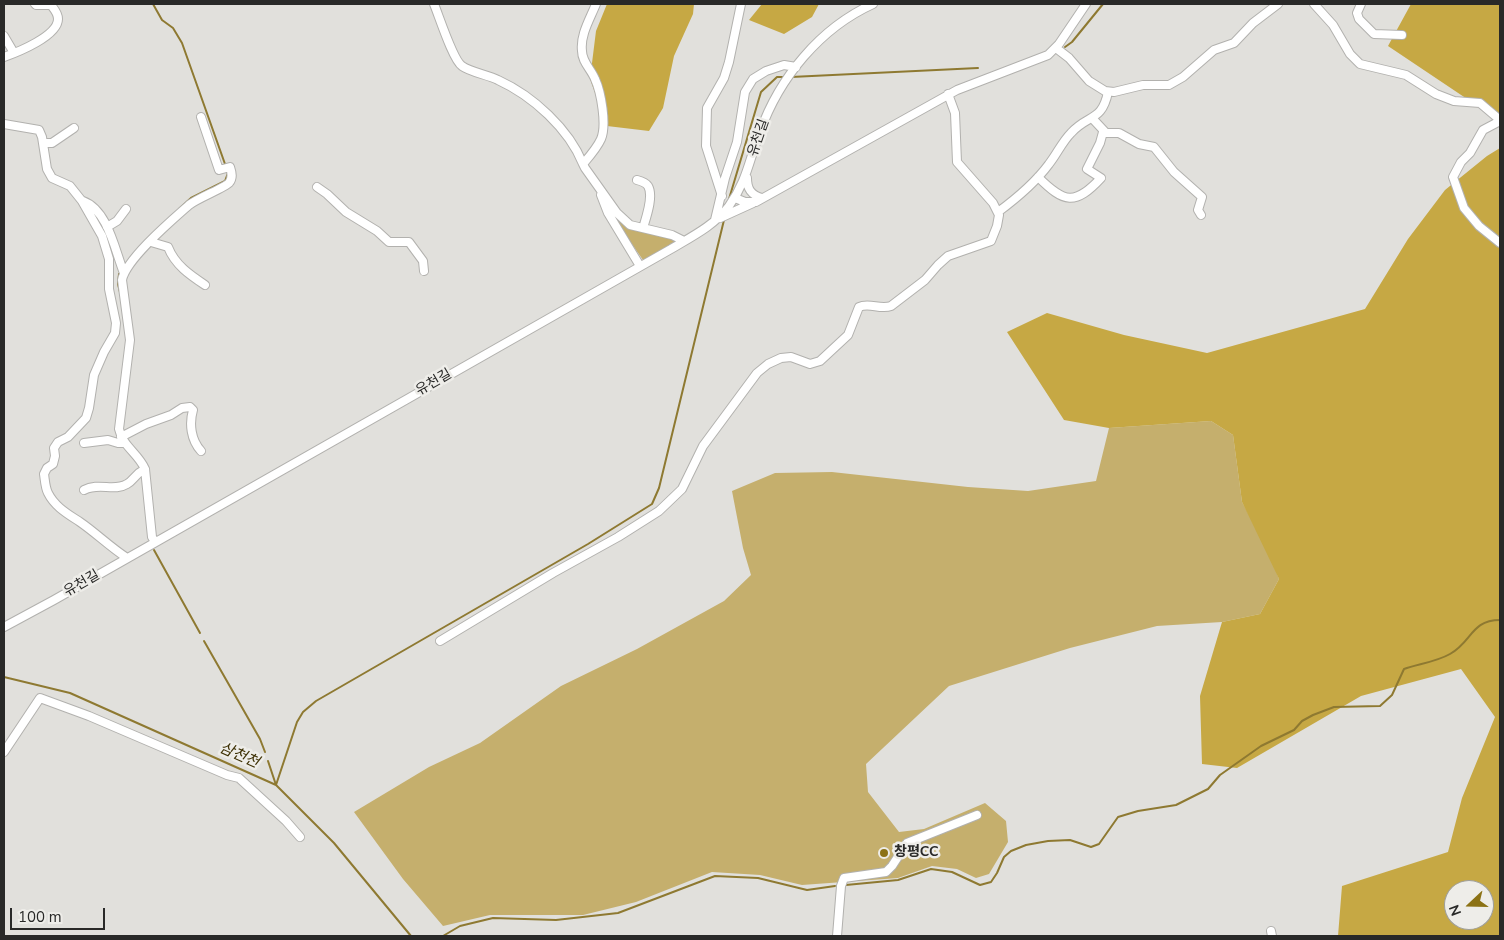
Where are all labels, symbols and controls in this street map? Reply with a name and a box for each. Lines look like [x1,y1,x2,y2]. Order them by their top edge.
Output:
street label: 유천길 [745,117,773,159]
street label: 유천길 [413,366,455,400]
street label: 유천길 [61,567,103,601]
water label: 삼천천 [216,739,262,773]
place label: 창평CC [894,845,938,861]
marker: 창평CC [878,847,890,859]
north arrow [1444,880,1494,930]
scale bar [12,898,108,930]
text: N [1445,902,1466,919]
text: 100 m [18,907,62,927]

